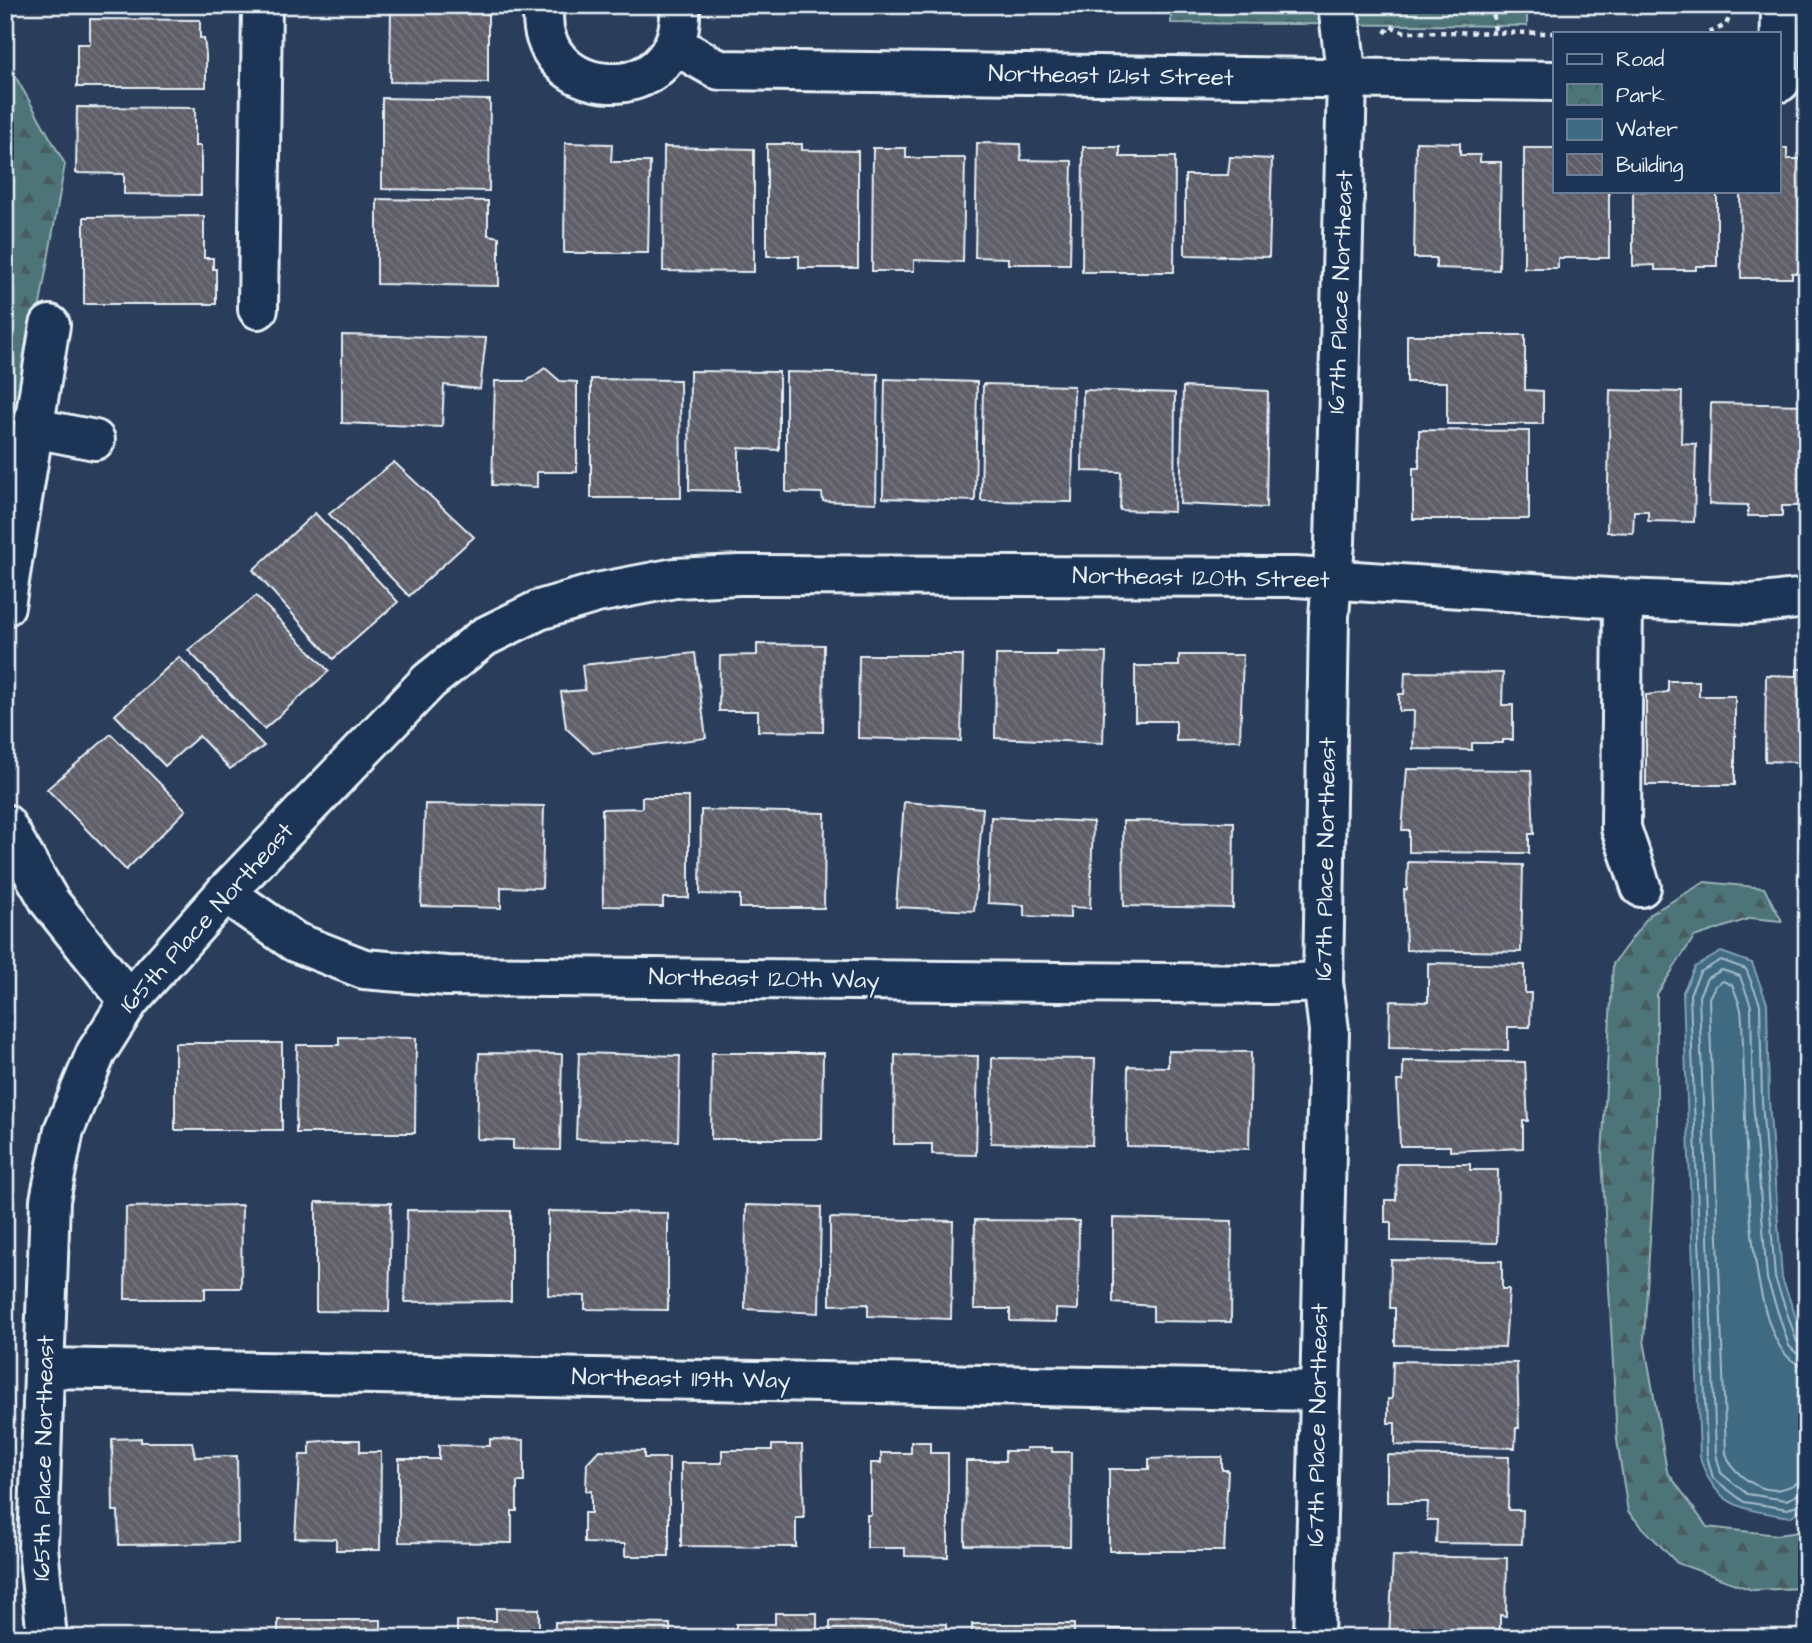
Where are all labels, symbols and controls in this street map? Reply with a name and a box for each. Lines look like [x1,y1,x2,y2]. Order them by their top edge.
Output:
legend [1553,32,1780,192]
text: Road [1616,45,1664,74]
street label: Northeast 121st Street [988,57,1234,95]
text: Park [1616,81,1665,110]
text: Water [1616,115,1678,144]
text: Building [1616,151,1684,182]
street label: 167th Place Northeast [1320,169,1362,414]
street label: Northeast 120th Street [1072,559,1330,597]
street label: 167th Place Northeast [1307,737,1345,981]
street label: 165th Place Northeast [112,815,302,1021]
street label: Northeast 120th Way [648,960,880,999]
street label: 167th Place Northeast [1299,1303,1337,1547]
street label: 165th Place Northeast [25,1335,63,1581]
street label: Northeast 119th Way [571,1360,791,1399]

